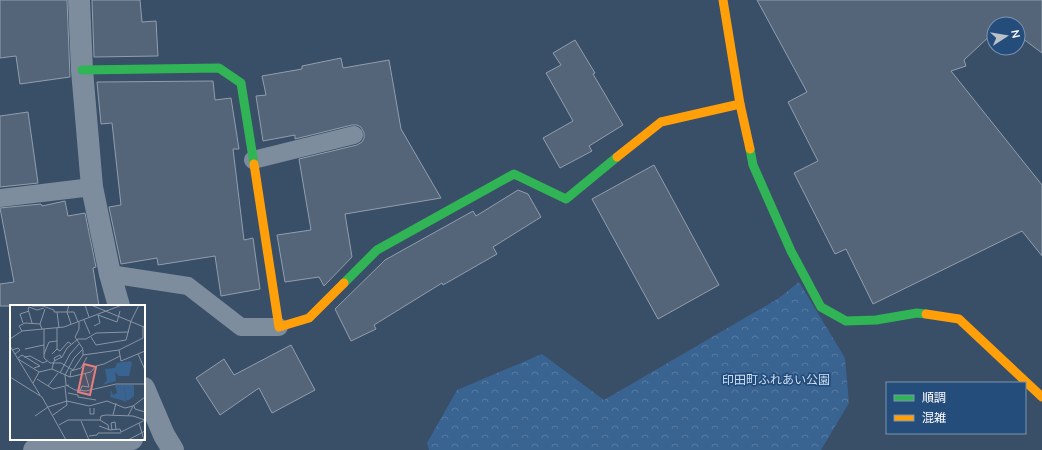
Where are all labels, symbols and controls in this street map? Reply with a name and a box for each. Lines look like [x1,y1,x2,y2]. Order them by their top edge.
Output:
north arrow [986,16,1026,56]
text: N [1007,28,1023,40]
inset map [10,305,145,440]
park label: 印田町ふれあい公園 [722,372,830,388]
legend [886,382,1026,434]
text: 順調 [922,390,946,406]
text: 混雑 [922,410,946,426]

